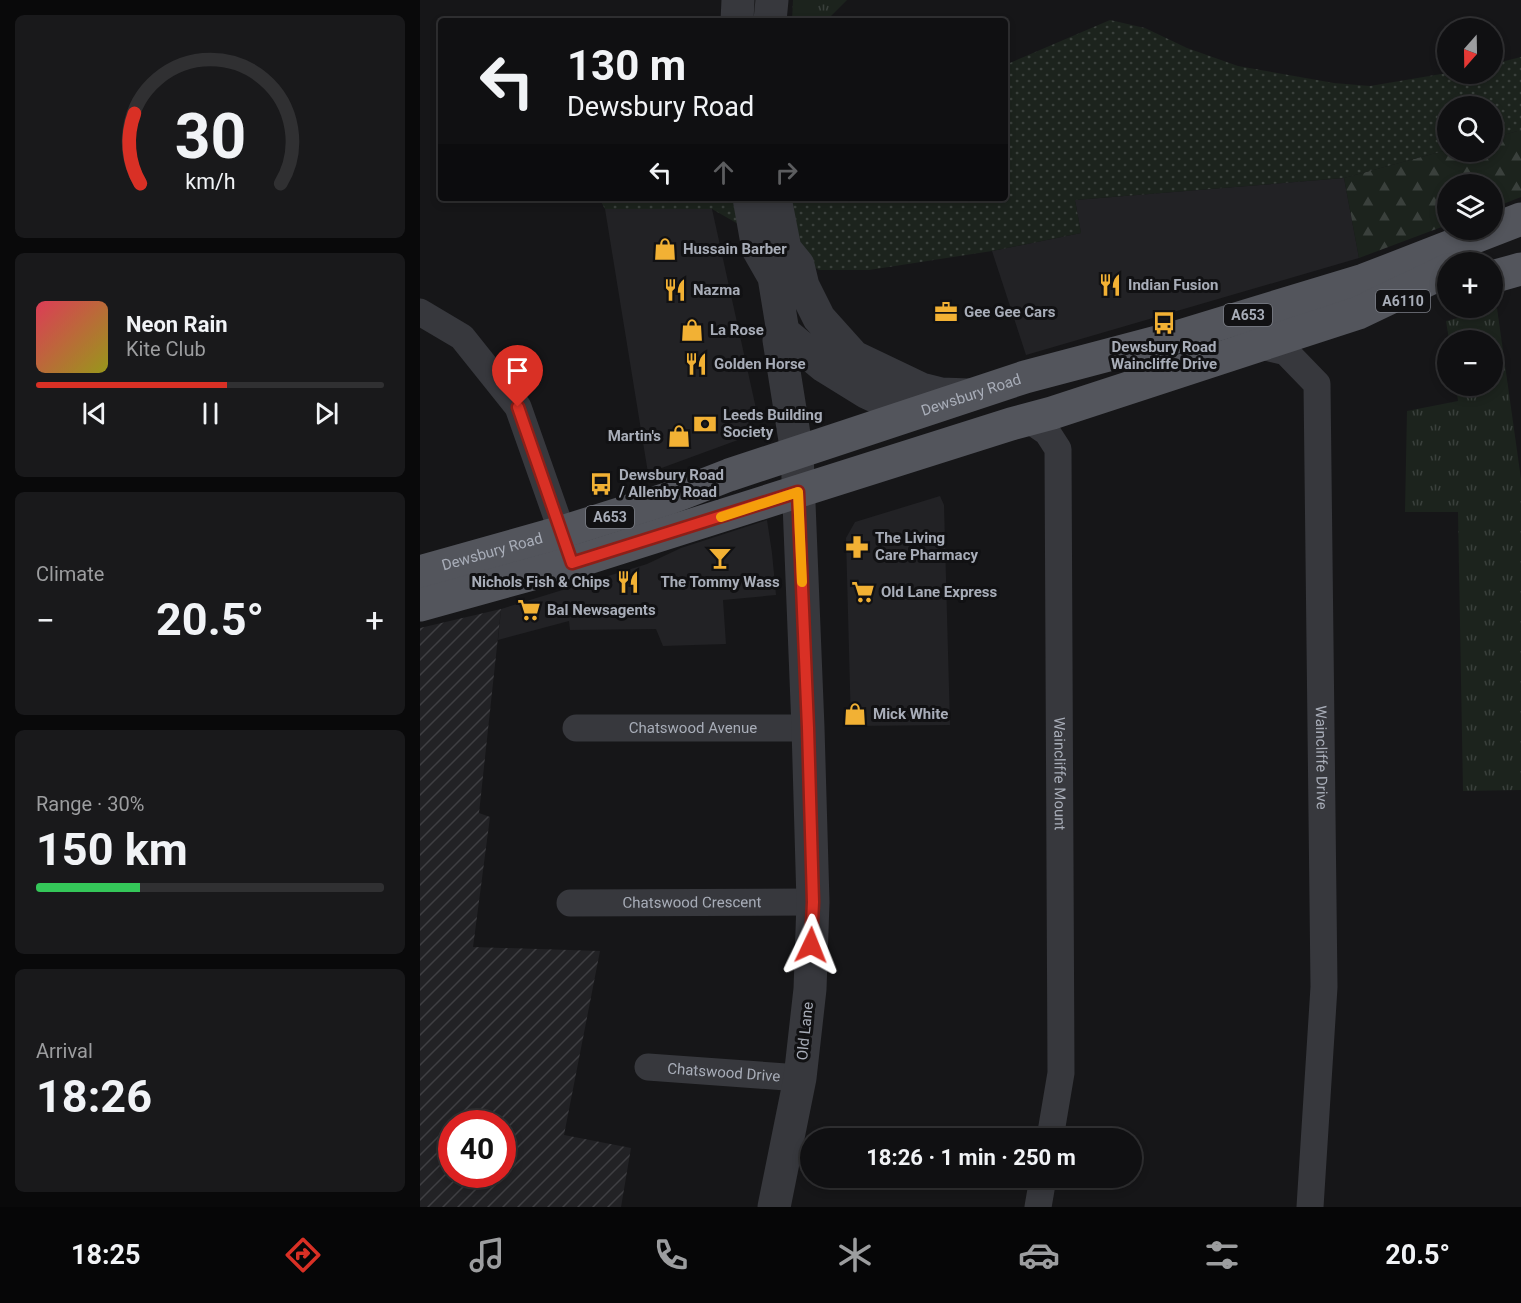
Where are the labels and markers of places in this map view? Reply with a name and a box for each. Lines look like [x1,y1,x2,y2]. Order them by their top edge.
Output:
shop icon: Hussain Barber [652,236,678,262]
place label: Hussain Barber [683,240,787,258]
restaurant icon: Indian Fusion [1097,272,1123,298]
place label: Indian Fusion [1128,276,1218,294]
restaurant icon: Nazma [662,277,688,303]
place label: Nazma [693,281,740,299]
office icon: Gee Gee Cars [933,299,959,325]
place label: Gee Gee Cars [964,303,1056,321]
bus stop icon: Dewsbury Road Waincliffe Drive [1151,310,1177,336]
shop icon: La Rose [679,317,705,343]
place label: La Rose [710,321,764,339]
place label: Dewsbury Road Waincliffe Drive [1111,338,1217,373]
pin [492,345,543,407]
restaurant icon: Golden Horse [683,351,709,377]
place label: Golden Horse [714,355,806,373]
place label: Leeds Building Society [723,406,823,441]
bank icon: Leeds Building Society [692,411,718,437]
shop icon: Martin's [666,423,692,449]
place label: Martin's [608,427,661,445]
place label: Dewsbury Road / Allenby Road [618,466,724,501]
bus stop icon: Dewsbury Road / Allenby Road [588,471,614,497]
place label: The Living Care Pharmacy [875,529,978,564]
pharmacy icon: The Living Care Pharmacy [844,534,870,560]
bar icon: The Tommy Wass [707,545,733,571]
restaurant icon: Nichols Fish & Chips [615,569,641,595]
place label: Nichols Fish & Chips [471,573,610,591]
place label: The Tommy Wass [660,573,780,591]
supermarket icon: Old Lane Express [850,579,876,605]
place label: Old Lane Express [881,583,998,601]
supermarket icon: Bal Newsagents [516,597,542,623]
place label: Bal Newsagents [547,601,656,619]
shop icon: Mick White [842,701,868,727]
place label: Mick White [873,705,948,723]

